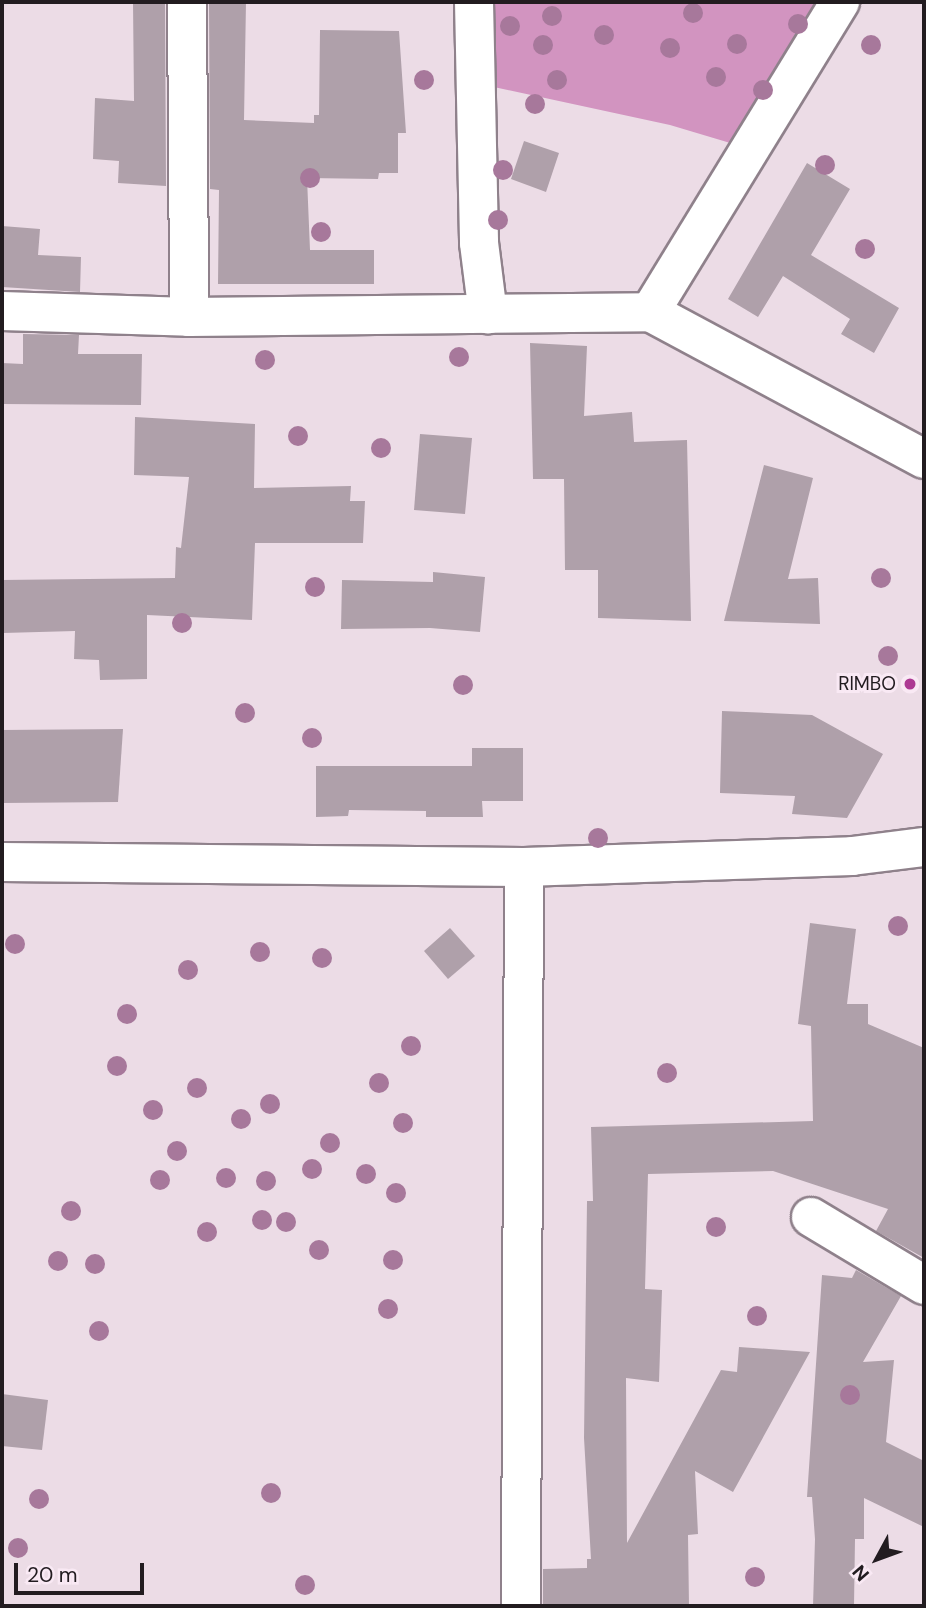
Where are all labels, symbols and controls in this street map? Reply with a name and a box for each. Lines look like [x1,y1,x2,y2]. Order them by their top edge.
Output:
place label: RIMBO [838,673,896,695]
marker: RIMBO [902,676,918,692]
north arrow [842,1524,912,1594]
scale bar [18,1548,147,1592]
text: N [847,1560,875,1587]
text: 20 m [27,1561,78,1589]

